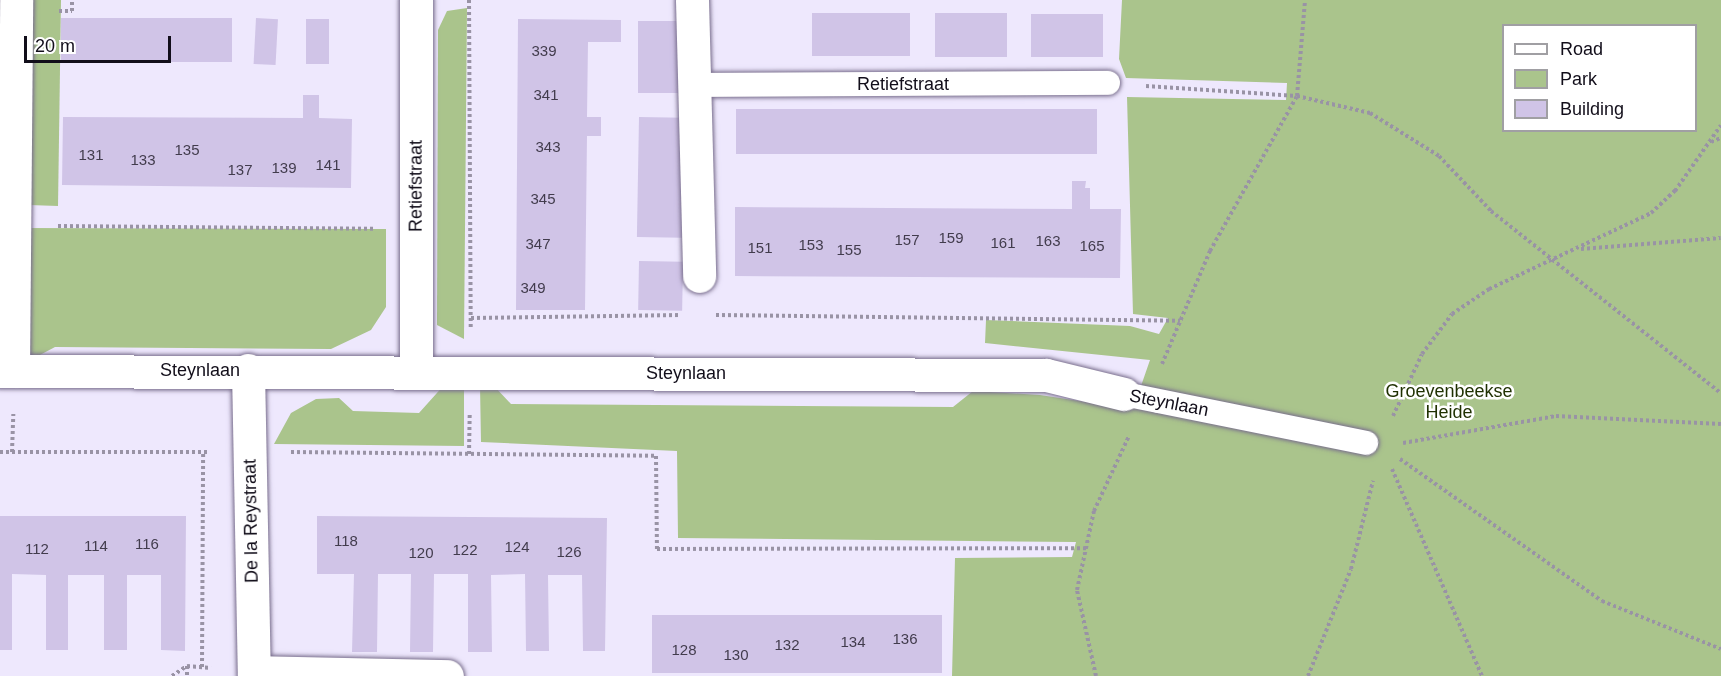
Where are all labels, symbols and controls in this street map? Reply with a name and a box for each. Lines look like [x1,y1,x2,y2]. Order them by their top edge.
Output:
scale bar [27,24,174,62]
legend [1502,24,1697,132]
text: 20 m [35,36,75,56]
text: Road [1560,39,1603,59]
house number: 339 [531,42,557,60]
text: Park [1560,69,1597,89]
street label: Retiefstraat [857,73,949,95]
house number: 341 [533,86,559,104]
text: Building [1560,99,1624,119]
house number: 343 [535,138,561,156]
street label: Retiefstraat [405,140,427,232]
house number: 135 [174,141,200,159]
house number: 131 [78,146,104,164]
house number: 133 [130,151,156,169]
house number: 141 [315,156,341,174]
house number: 139 [271,159,297,177]
house number: 137 [227,161,253,179]
house number: 345 [530,190,556,208]
house number: 159 [938,229,964,247]
house number: 157 [894,231,920,249]
house number: 163 [1035,232,1061,250]
house number: 161 [990,234,1016,252]
house number: 347 [525,235,551,253]
house number: 153 [798,236,824,254]
house number: 165 [1079,237,1105,255]
house number: 151 [747,239,773,257]
house number: 155 [836,241,862,259]
house number: 349 [520,279,546,297]
street label: Steynlaan [160,359,240,381]
street label: Steynlaan [646,362,726,384]
park label: Groevenbeekse Heide [1385,381,1513,424]
street label: Steynlaan [1128,385,1210,421]
street label: De la Reystraat [239,459,263,583]
house number: 118 [334,532,358,550]
house number: 116 [135,535,159,553]
house number: 114 [84,537,108,555]
house number: 124 [504,538,530,556]
house number: 112 [25,540,49,558]
house number: 122 [452,541,478,559]
house number: 126 [556,543,582,561]
house number: 120 [408,544,434,562]
house number: 136 [892,630,918,648]
house number: 134 [840,633,866,651]
house number: 132 [774,636,800,654]
house number: 128 [671,641,697,659]
house number: 130 [723,646,749,664]

